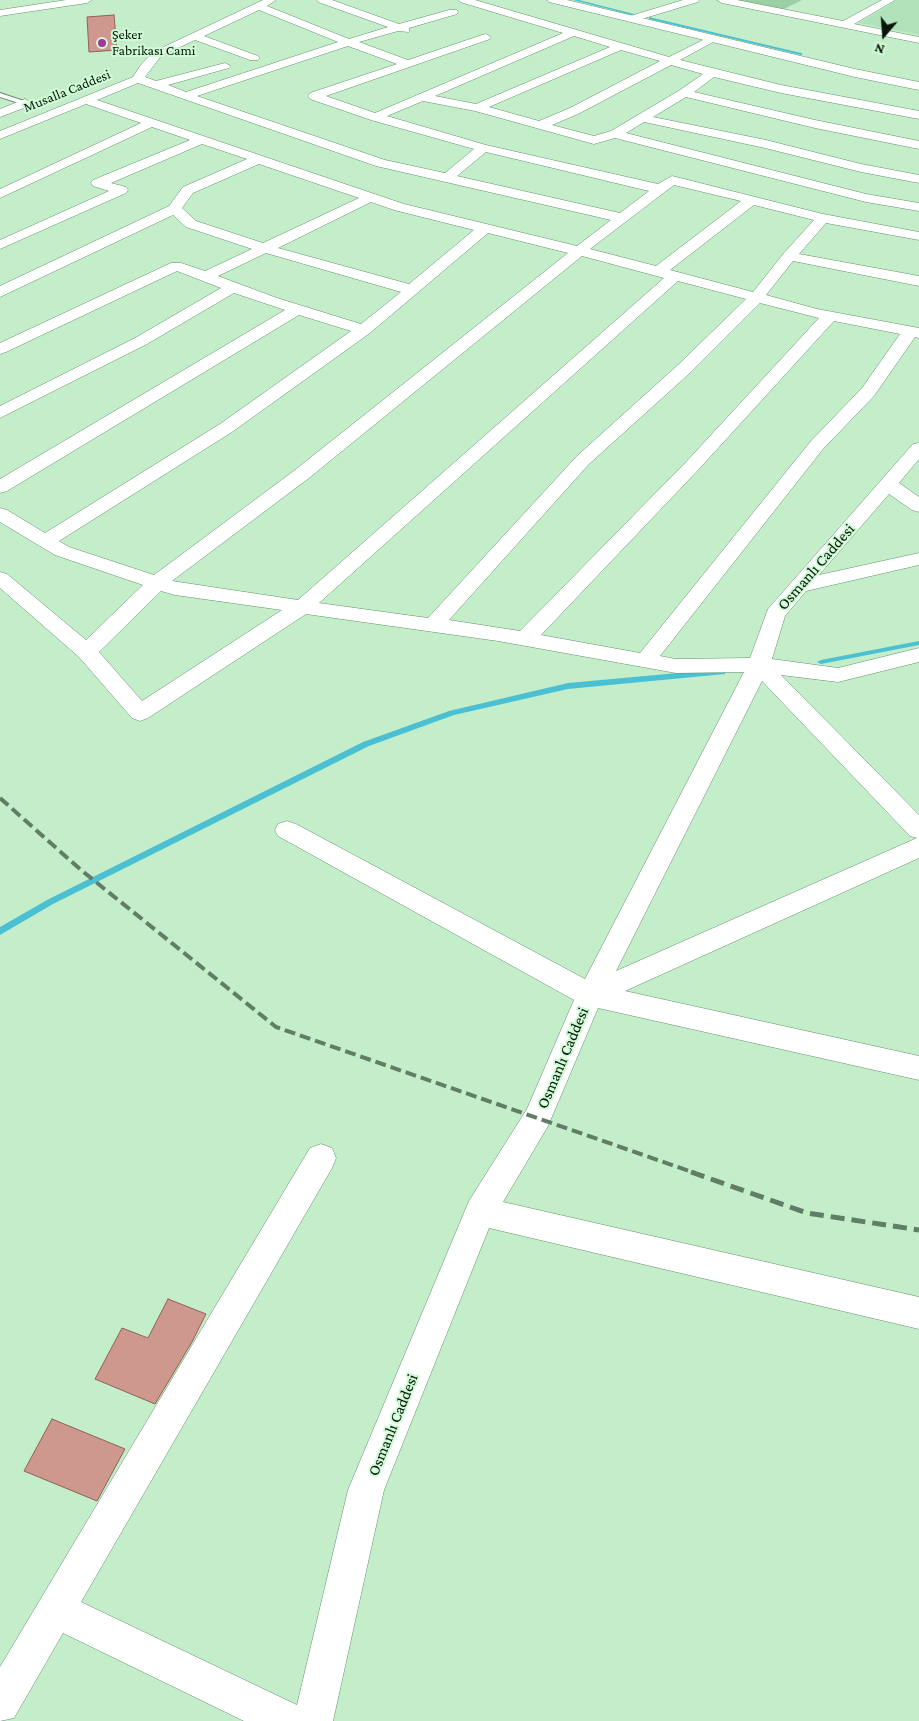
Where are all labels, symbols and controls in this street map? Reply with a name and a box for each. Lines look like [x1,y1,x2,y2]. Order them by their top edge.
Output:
north arrow [859,10,909,60]
place label: Şeker Fabrikası Cami [112,27,195,59]
marker: Şeker Fabrikası Cami [96,37,108,49]
text: N [872,40,886,58]
street label: Musalla Caddesi [21,66,113,116]
street label: Osmanlı Caddesi [773,520,859,614]
street label: Osmanlı Caddesi [533,1004,593,1112]
street label: Osmanlı Caddesi [364,1371,422,1479]

